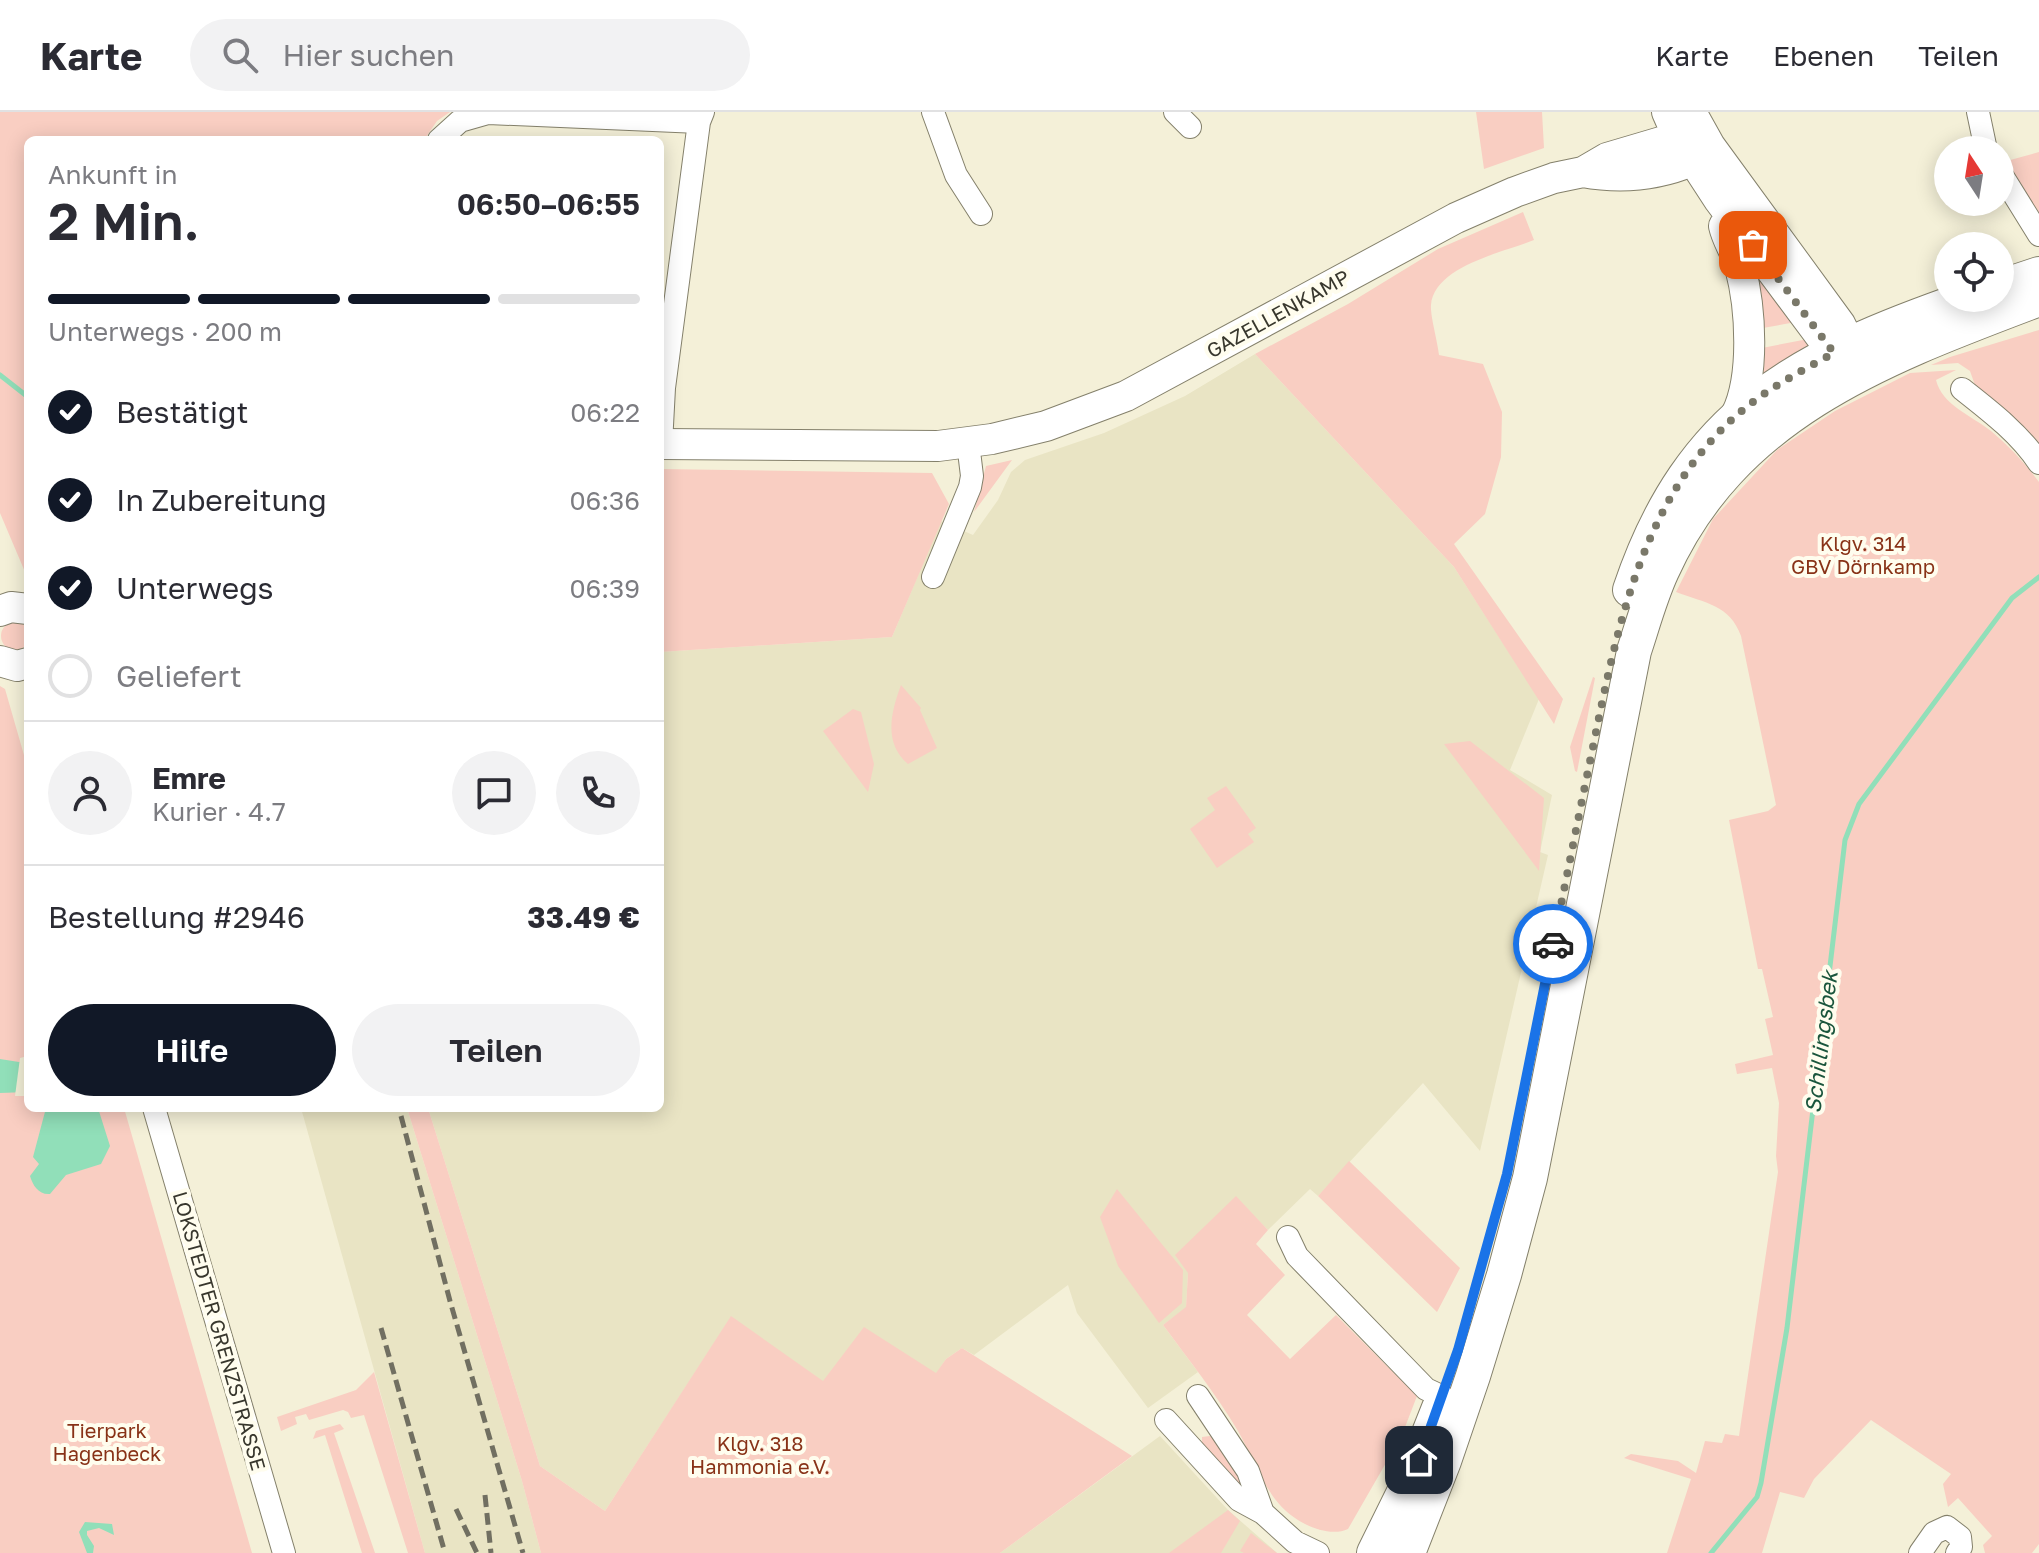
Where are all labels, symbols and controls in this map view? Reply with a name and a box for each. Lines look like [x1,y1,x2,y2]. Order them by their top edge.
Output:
search box [190,19,750,91]
text: Karte [40,33,142,78]
icon: search [218,33,262,77]
text: Hier suchen [282,37,455,73]
text: Karte [1655,39,1729,72]
text: Ebenen [1773,39,1874,72]
text: Teilen [1918,39,1999,72]
north arrow [1934,136,2014,216]
map controls [1934,136,2014,312]
text: Ankunft in [48,159,177,190]
text: 06:50–06:55 [457,186,640,222]
text: 2 Min. [48,189,200,251]
pin [1719,211,1787,279]
icon: bag [1731,223,1775,267]
button: locate [1934,232,2014,312]
street label: GAZELLENKAMP [1202,264,1353,362]
text: Unterwegs · 200 m [48,316,282,347]
icon: check [48,390,92,434]
text: Bestätigt [116,394,249,430]
text: 06:22 [570,397,640,428]
icon: check [48,478,92,522]
text: In Zubereitung [116,482,327,518]
text: 06:36 [569,485,640,516]
park label: Klgv. 314 GBV Dörnkamp [1791,531,1935,578]
icon: check [48,566,92,610]
text: Unterwegs [116,570,274,606]
text: 06:39 [569,573,640,604]
text: Geliefert [116,658,242,694]
button: person [48,751,132,835]
button: chat [452,751,536,835]
button: phone [556,751,640,835]
text: Emre [152,760,226,796]
text: Kurier · 4.7 [152,796,286,827]
text: Bestellung #2946 [48,899,305,935]
text: 33.49 € [527,899,640,935]
courier [1513,904,1593,984]
icon: car [1531,922,1575,966]
water label: Schillingsbek [1798,967,1843,1115]
button: Hilfe [48,1004,336,1096]
button: Teilen [352,1004,640,1096]
street label: LOKSTEDTER GRENZSTRASSE [169,1188,271,1473]
park label: Tierpark Hagenbeck [53,1418,161,1465]
pin [1385,1426,1453,1494]
park label: Klgv. 318 Hammonia e.V. [690,1431,830,1478]
icon: home [1397,1438,1441,1482]

